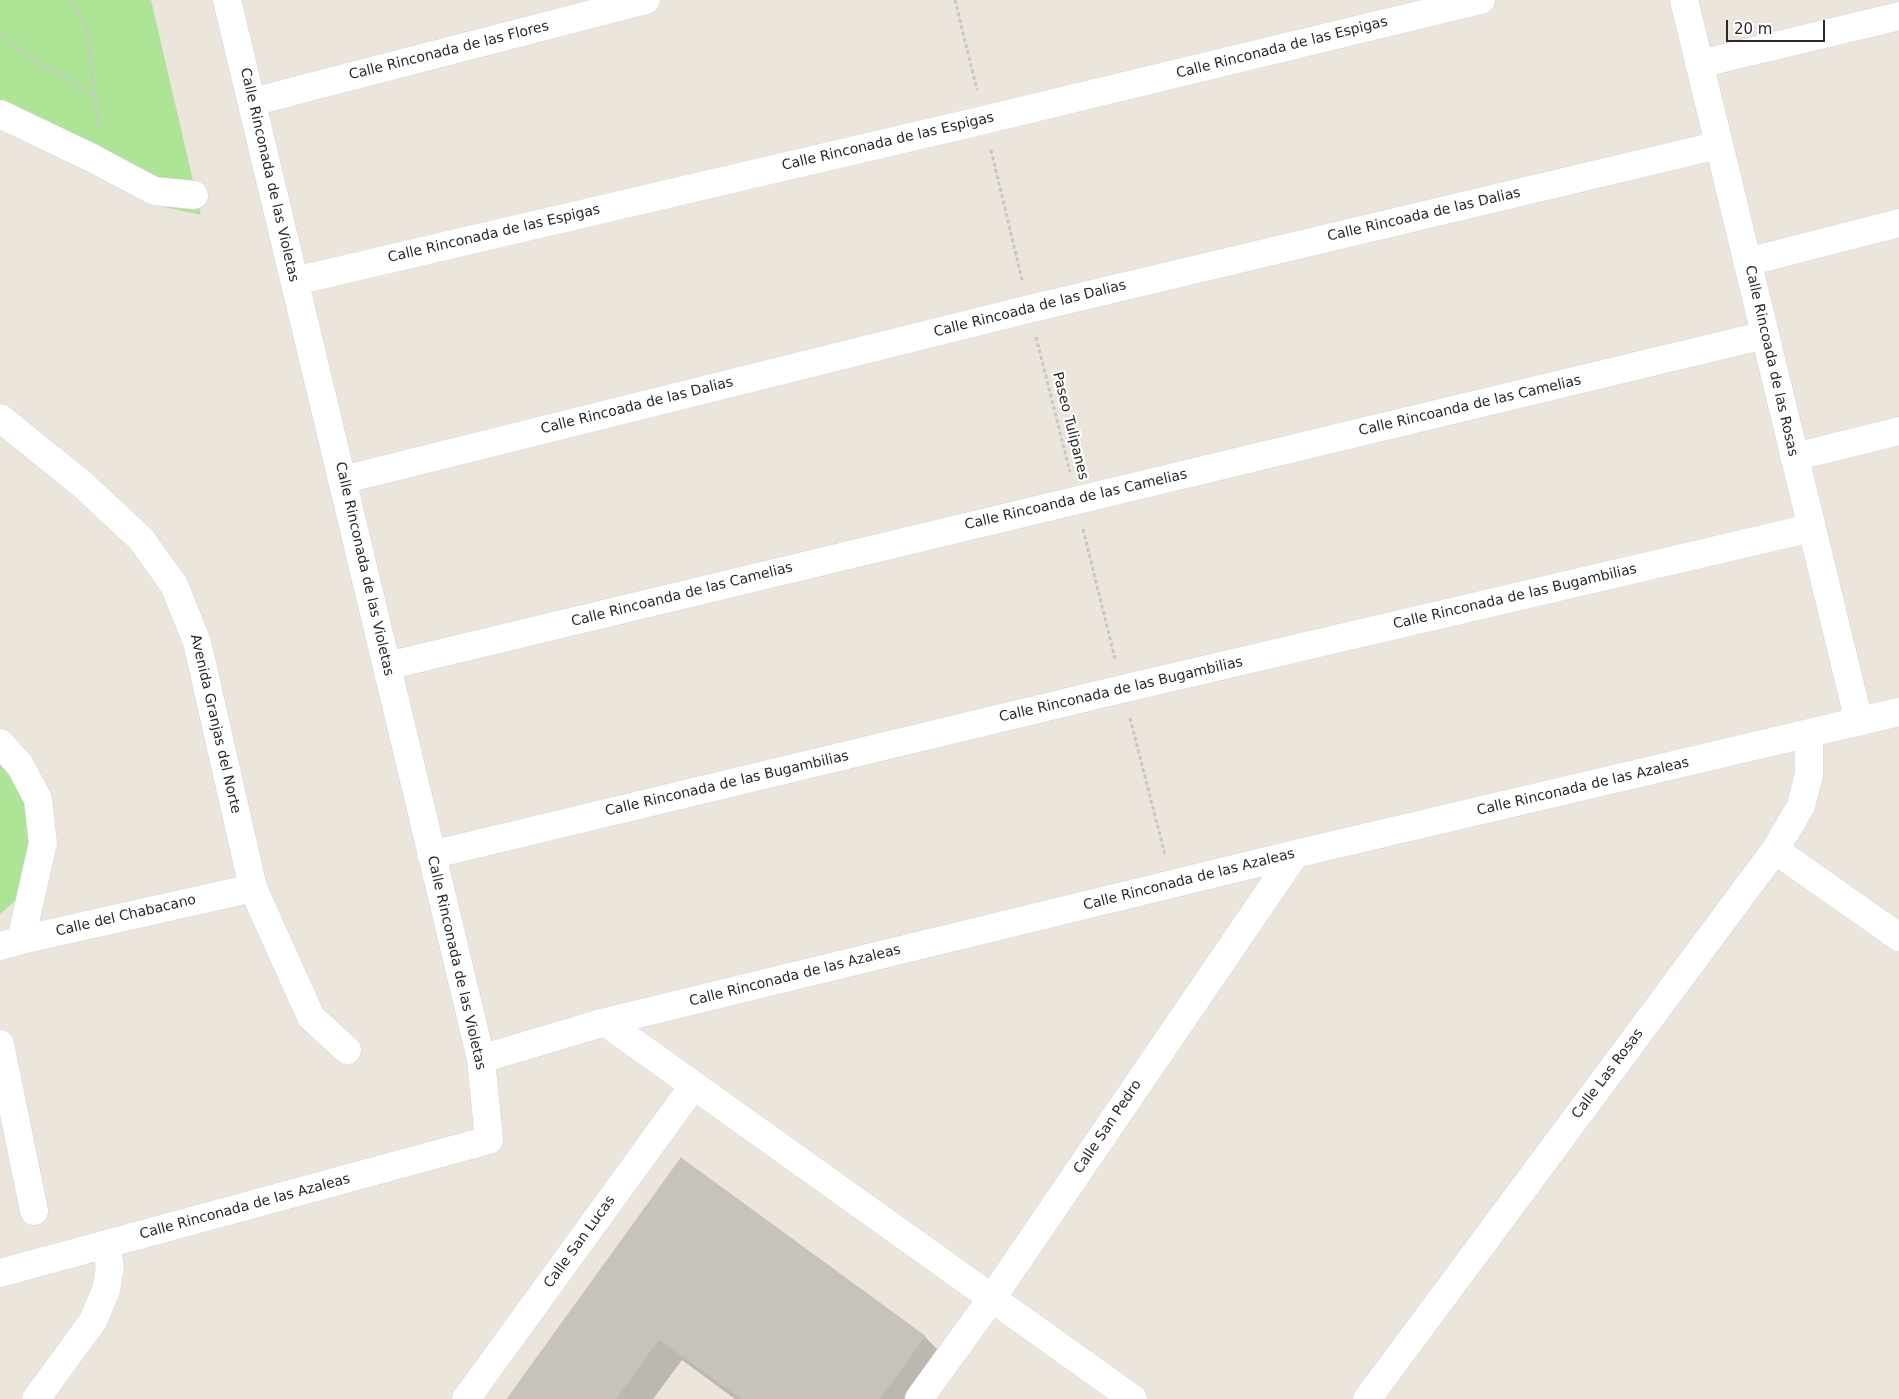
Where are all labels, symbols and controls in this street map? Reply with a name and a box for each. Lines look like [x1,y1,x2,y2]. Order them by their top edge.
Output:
scale bar [1729,10,1828,42]
street label: Calle Rinconada de las Espigas [1175,14,1389,82]
street label: Calle Rinconada de las Flores [347,18,551,84]
text: 20 m [1734,20,1772,38]
street label: Calle Rinconada de las Violetas [236,66,302,284]
street label: Calle Rinconada de las Espigas [780,109,996,175]
street label: Calle Rincoada de las Dalias [1326,185,1522,245]
street label: Calle Rinconada de las Espigas [386,201,602,267]
street label: Calle Rincoada de las Rosas [1741,264,1801,458]
street label: Calle Rincoada de las Dalias [932,277,1128,341]
street label: Paseo Tulipanes [1048,370,1092,482]
street label: Calle Rincoanda de las Camelias [1357,372,1583,440]
street label: Calle Rincoada de las Dalias [539,374,735,438]
street label: Calle Rinconada de las Violetas [331,460,397,678]
street label: Calle Rincoanda de las Camelias [963,466,1189,534]
street label: Calle Rincoanda de las Camelias [569,559,795,631]
street label: Calle Rinconada de las Bugambilias [1392,561,1638,633]
street label: Avenida Granjas del Norte [186,633,244,815]
street label: Calle Rinconada de las Bugambilias [998,654,1244,726]
street label: Calle Rinconada de las Bugambilias [604,748,850,820]
street label: Calle Rinconada de las Azaleas [1475,754,1691,820]
street label: Calle Rinconada de las Azaleas [1082,846,1296,914]
street label: Calle Rinconada de las Violetas [423,854,489,1072]
street label: Calle del Chabacano [54,892,198,940]
street label: Calle Rinconada de las Azaleas [688,942,902,1010]
street label: Calle Las Rosas [1569,1026,1647,1122]
street label: Calle San Pedro [1070,1077,1146,1177]
street label: Calle Rinconada de las Azaleas [138,1171,352,1243]
street label: Calle San Lucas [541,1193,619,1291]

